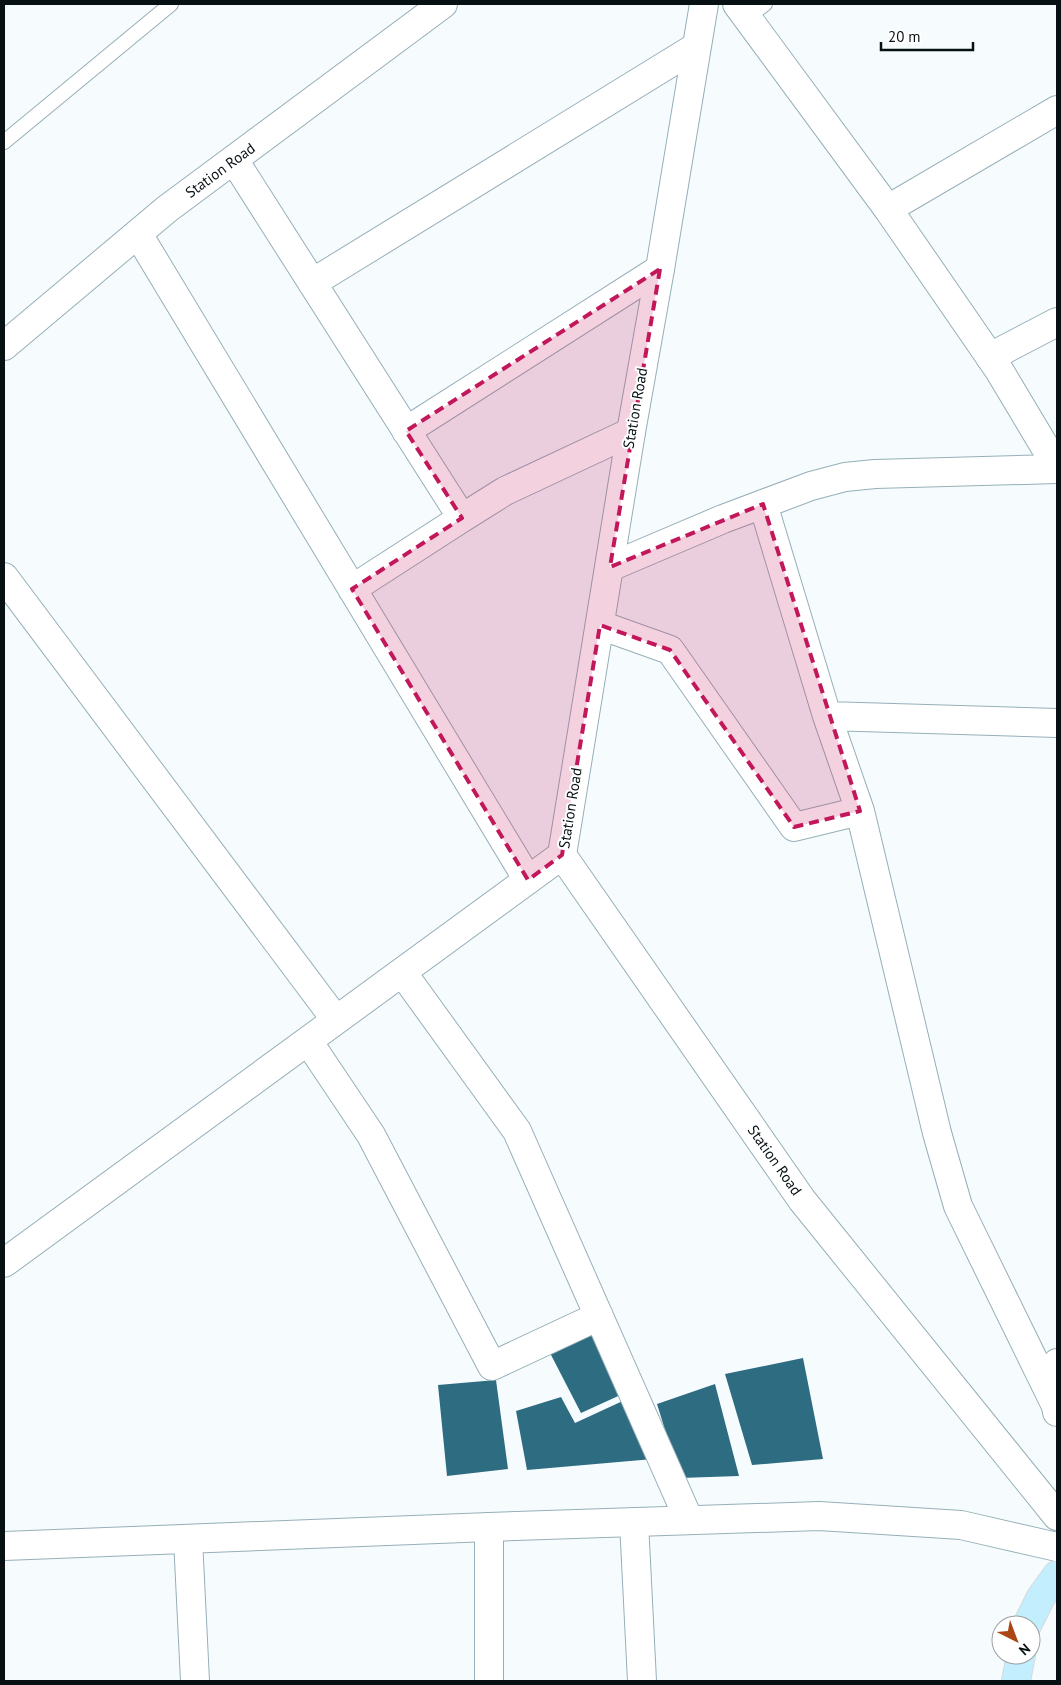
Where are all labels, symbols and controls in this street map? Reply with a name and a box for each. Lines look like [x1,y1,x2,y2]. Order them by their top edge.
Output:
scale bar [881,20,974,52]
text: 20 m [888,27,921,46]
street label: Station Road [181,138,259,202]
street label: Station Road [619,366,651,450]
street label: Station Road [554,766,586,850]
street label: Station Road [744,1121,806,1199]
north arrow [991,1615,1041,1665]
text: N [1015,1640,1034,1659]

